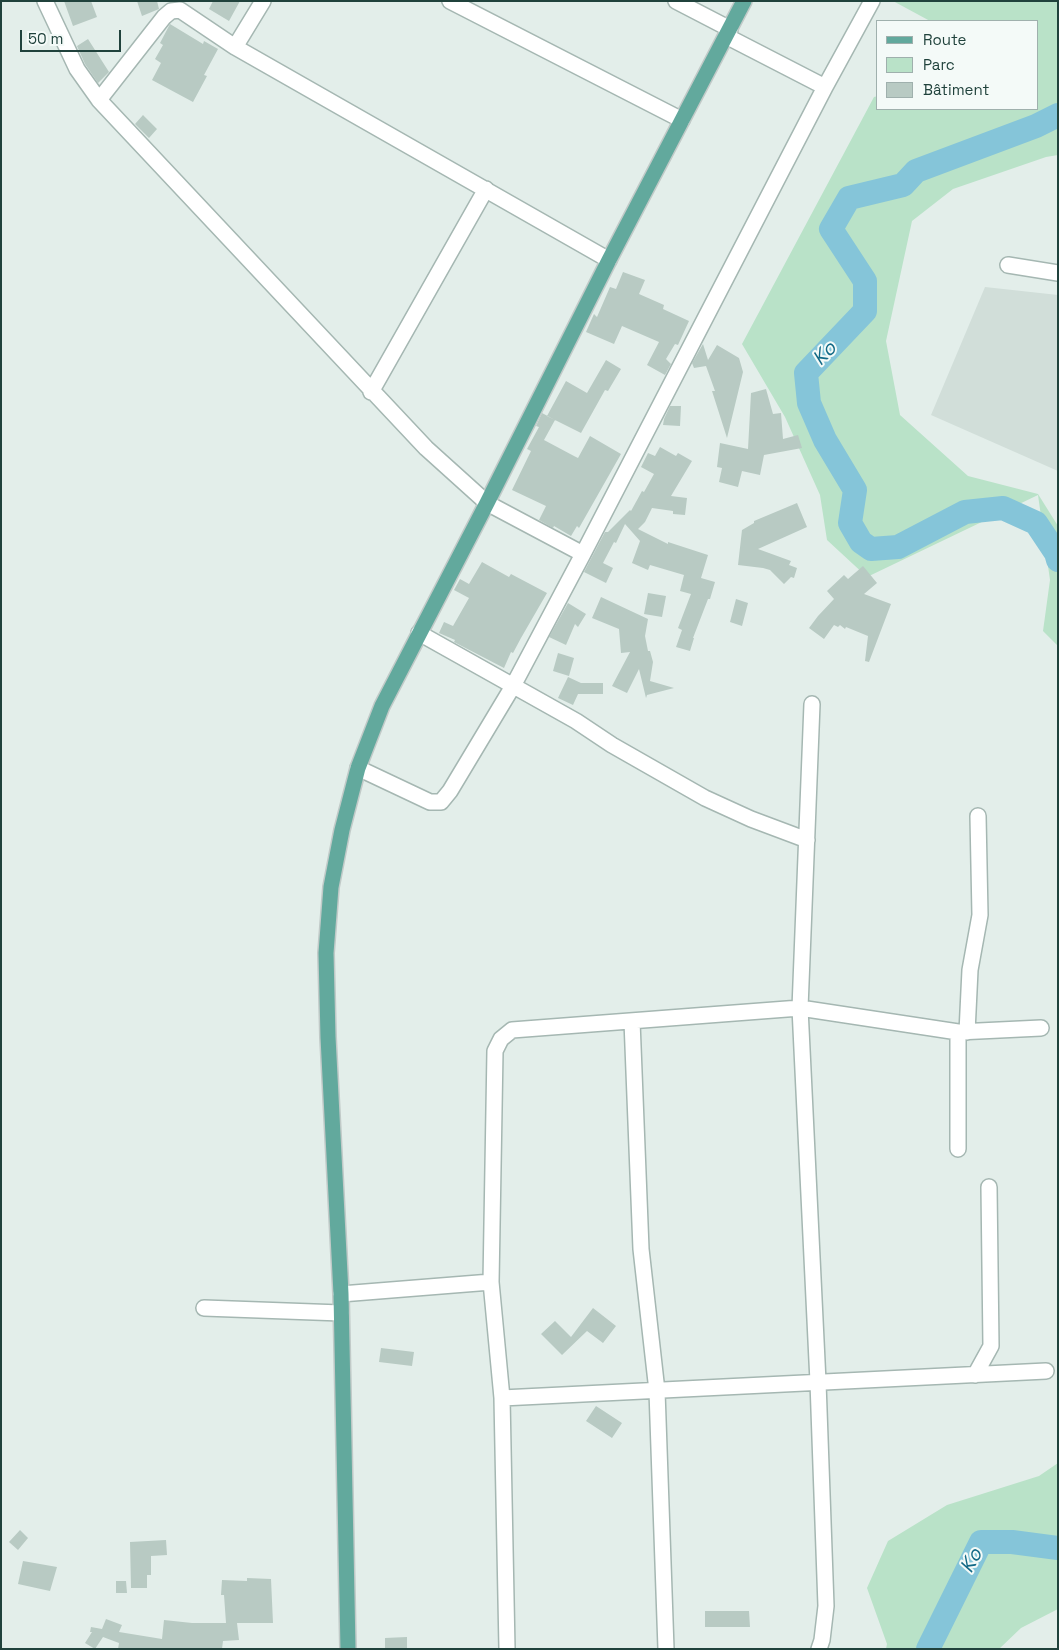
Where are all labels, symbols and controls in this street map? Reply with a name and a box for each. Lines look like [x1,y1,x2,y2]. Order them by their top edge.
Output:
scale bar [22,20,124,52]
legend [876,20,1039,110]
text: 50 m [28,29,63,48]
text: Route [923,30,966,49]
text: Parc [923,55,955,74]
text: Bâtiment [923,80,989,99]
water label: Ko [808,337,842,371]
water label: Ko [956,1545,988,1577]

